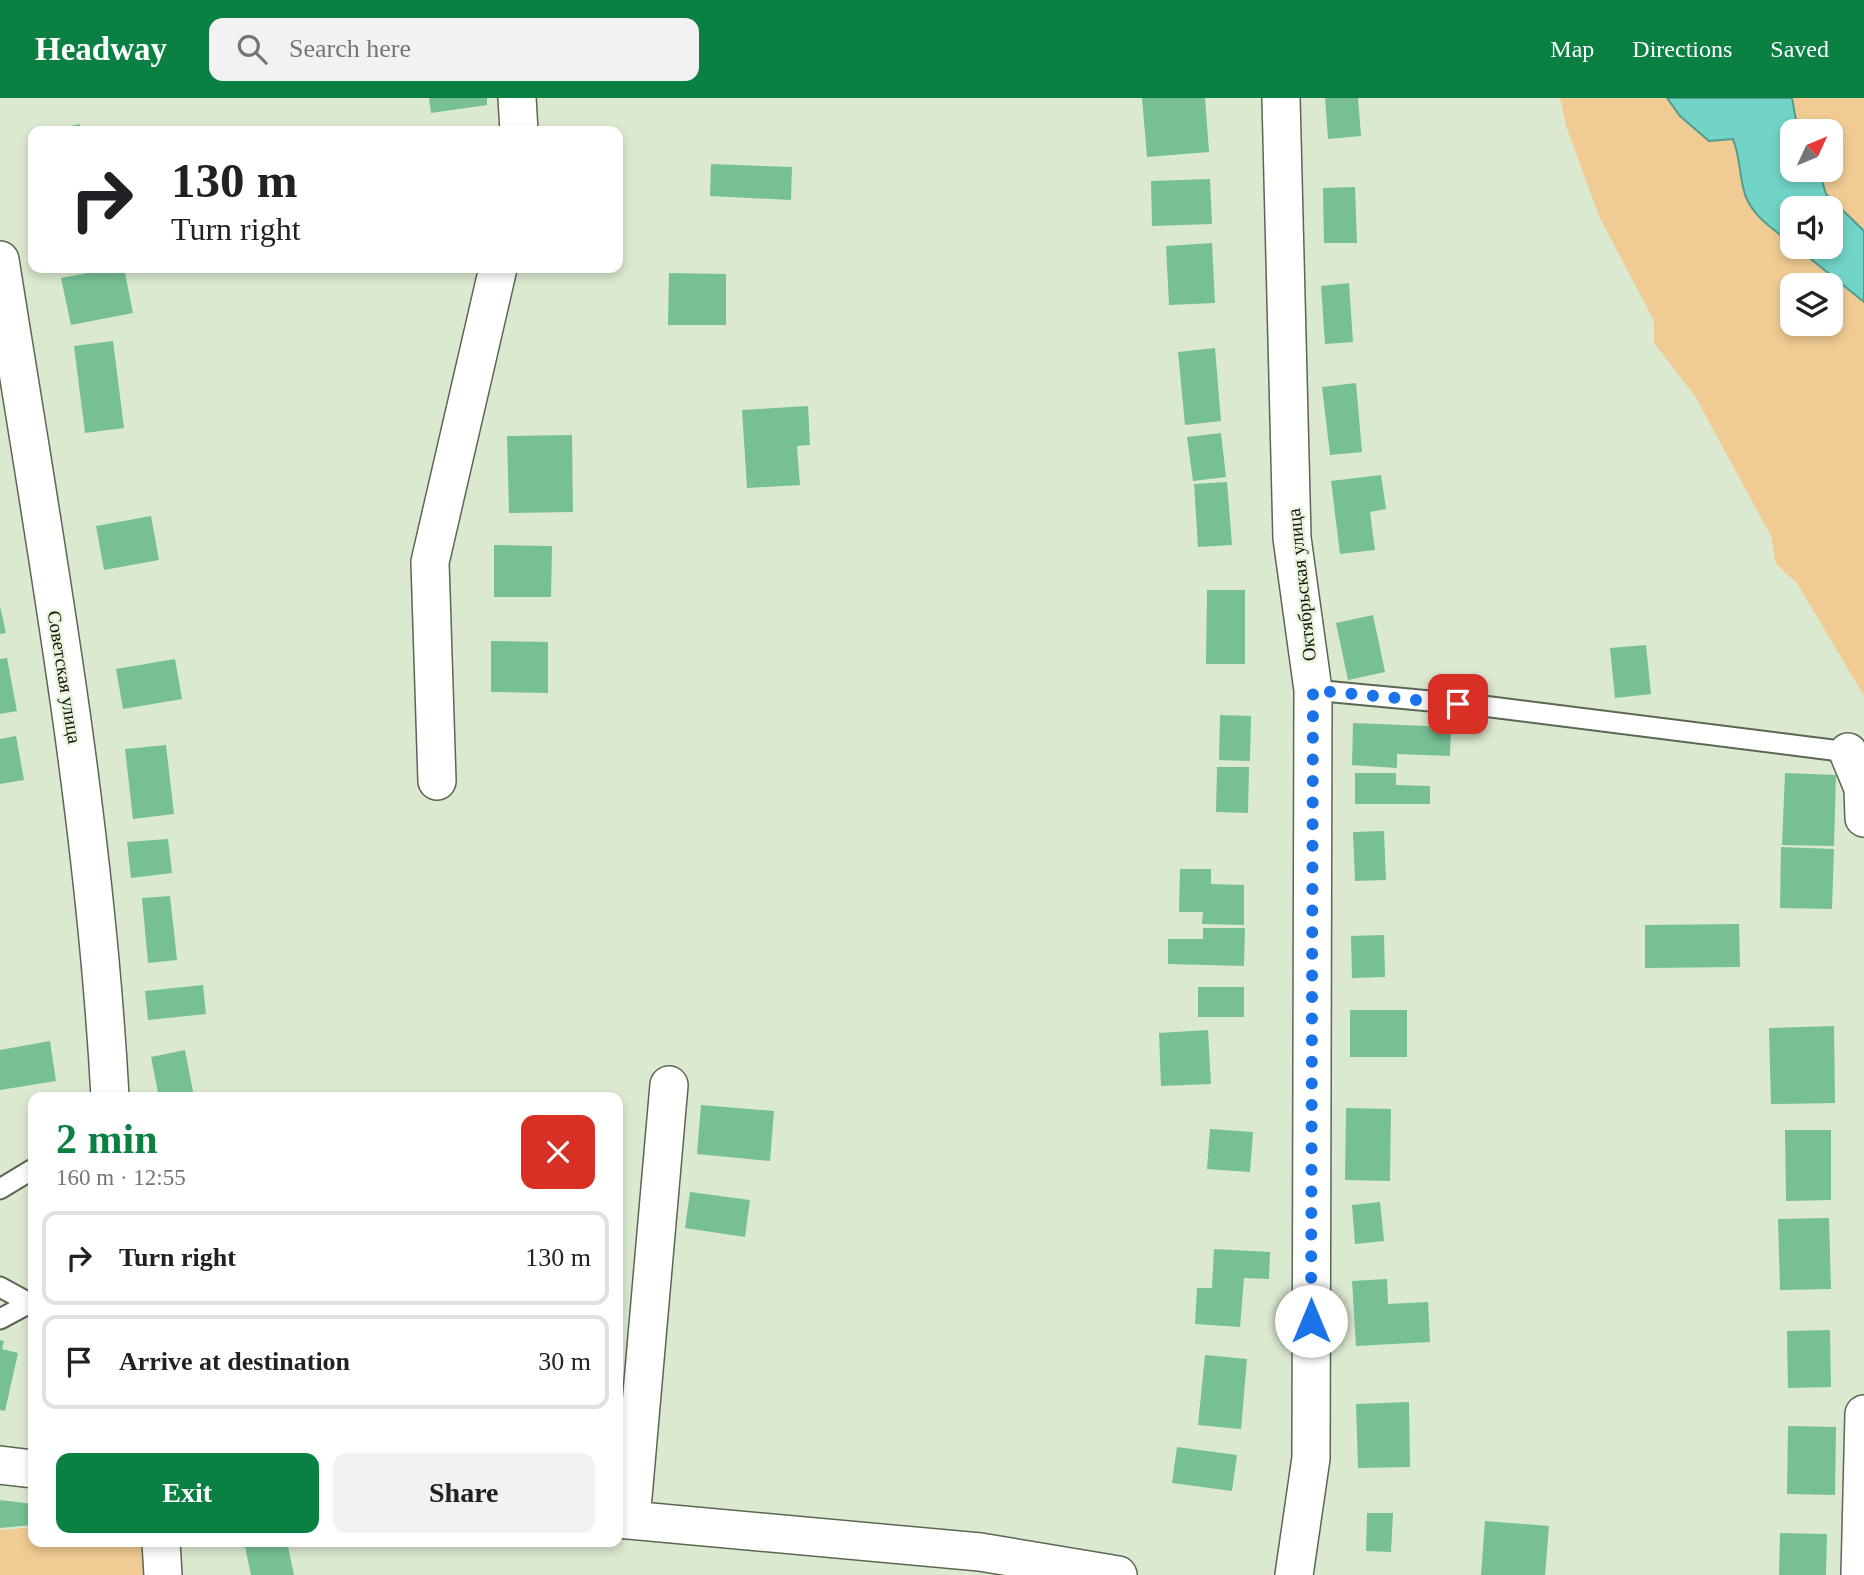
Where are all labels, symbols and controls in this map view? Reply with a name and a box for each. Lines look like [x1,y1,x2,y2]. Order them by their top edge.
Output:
search box [209,18,699,81]
icon: search [233,30,271,68]
text: Headway [35,31,167,67]
text: Search here [289,34,411,63]
text: Map [1550,36,1594,62]
text: Directions [1632,36,1732,62]
text: Saved [1770,36,1829,62]
north arrow [1780,119,1843,182]
map controls [1780,119,1843,336]
text: 130 m [171,153,298,208]
icon: right [56,154,147,245]
button: sound [1780,196,1843,259]
text: Turn right [171,211,301,247]
button: layers [1780,273,1843,336]
street label: Октябрьская улица [1283,507,1320,662]
street label: Советская улица [44,609,85,746]
pin [1428,674,1488,734]
icon: arrive [1439,685,1477,723]
button: close [521,1115,595,1189]
text: 2 min [56,1116,158,1162]
text: 160 m · 12:55 [56,1165,186,1190]
icon: right [60,1239,98,1277]
text: Turn right [119,1243,236,1272]
text: 130 m [525,1243,591,1272]
position arrow [1274,1284,1348,1358]
icon: arrive [60,1343,98,1381]
text: Arrive at destination [119,1347,350,1376]
text: 30 m [538,1347,591,1376]
button: Exit [56,1453,319,1533]
button: Share [333,1453,595,1533]

